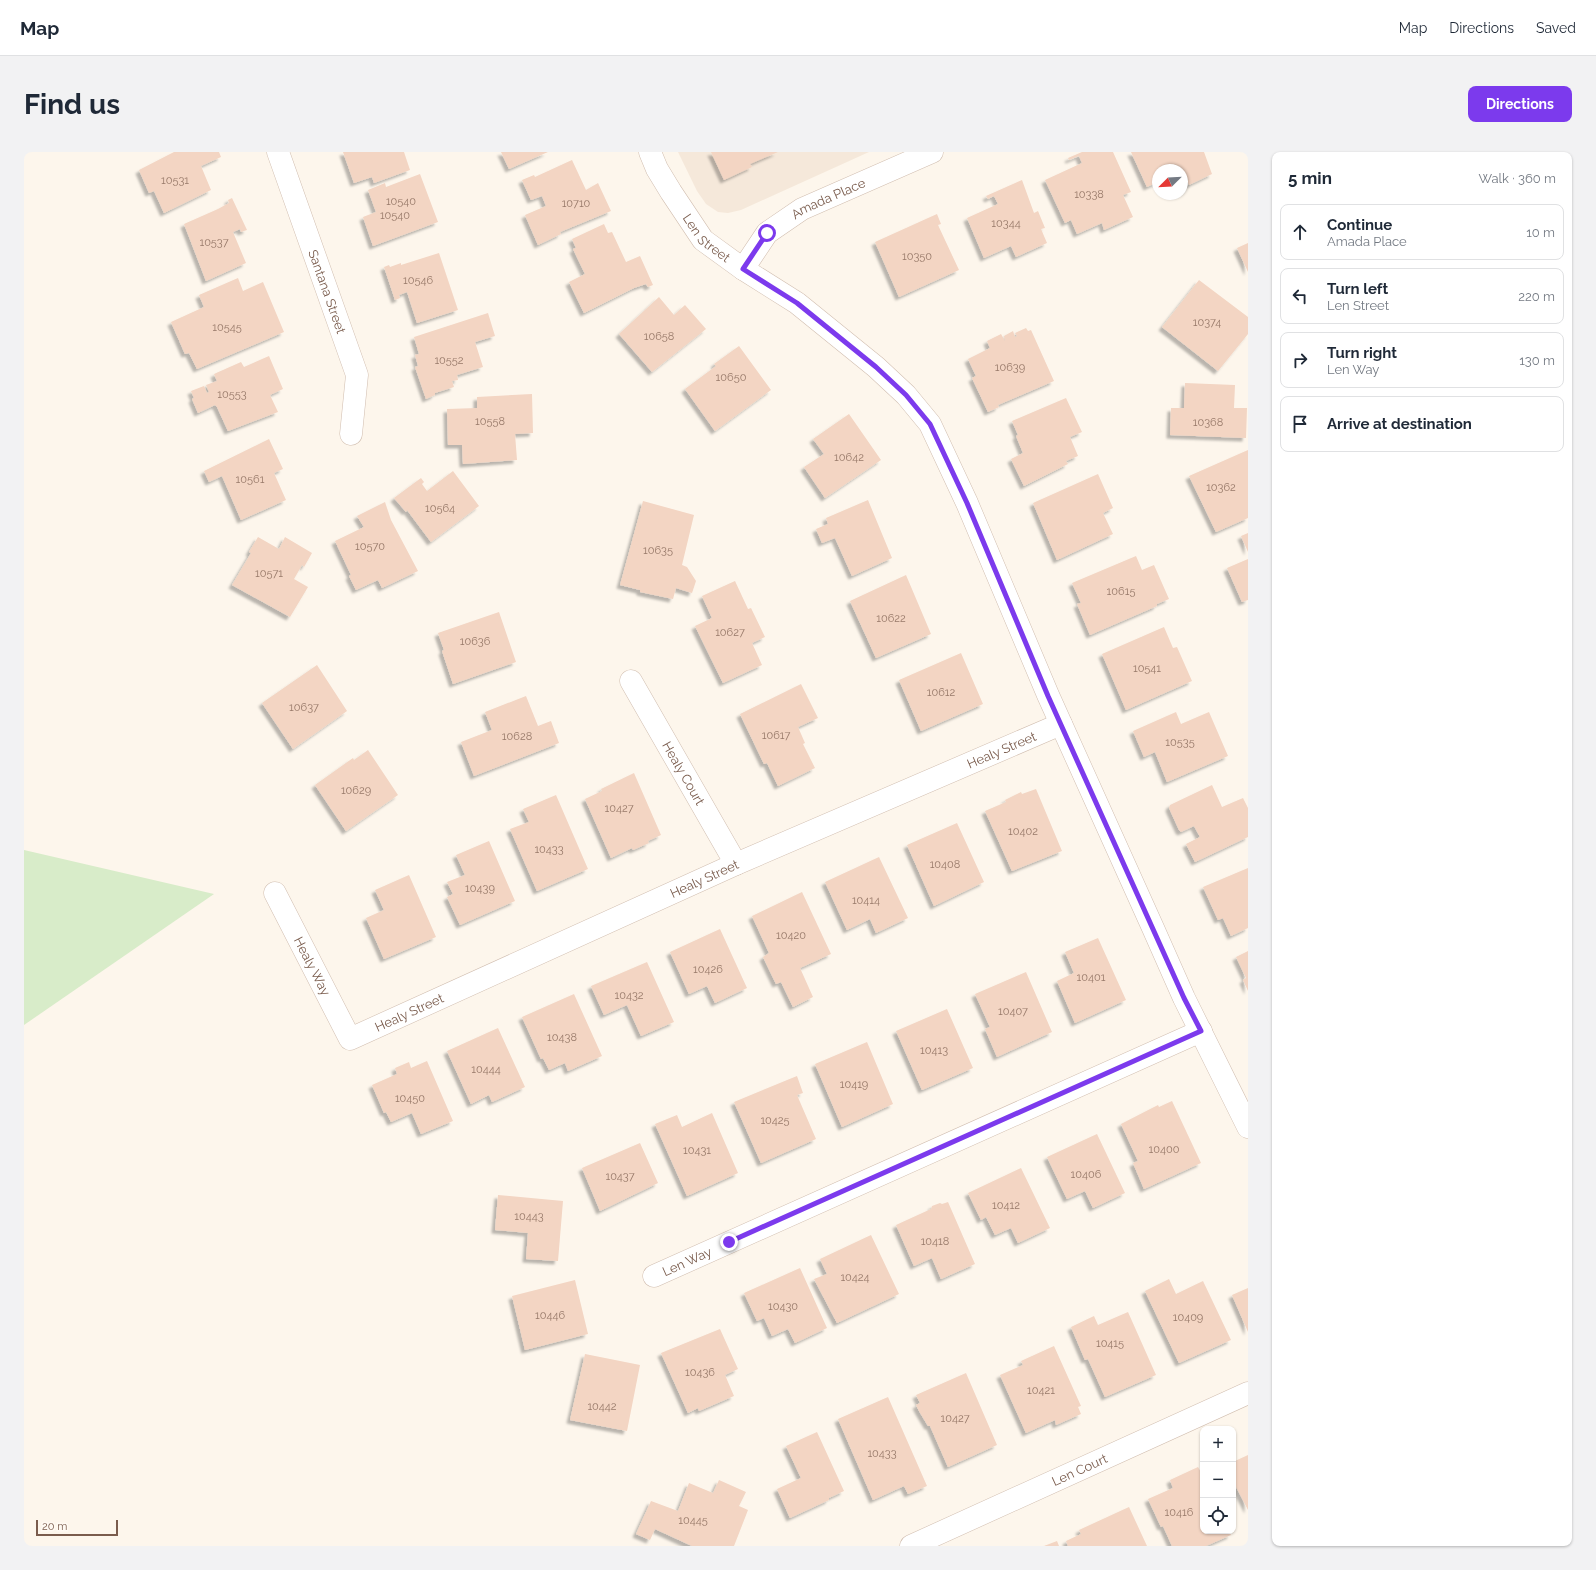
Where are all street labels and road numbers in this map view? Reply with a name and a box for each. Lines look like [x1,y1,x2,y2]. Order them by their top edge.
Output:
street label: Amada Place [788,175,868,222]
street label: Len Street [680,211,734,266]
street label: Santana Street [305,248,349,336]
street label: Healy Street [965,728,1039,772]
street label: Healy Court [659,739,708,808]
street label: Healy Street [668,857,742,901]
street label: Healy Way [291,934,333,998]
street label: Healy Street [373,990,447,1035]
street label: Len Way [660,1244,714,1279]
street label: Len Court [1050,1451,1110,1489]

